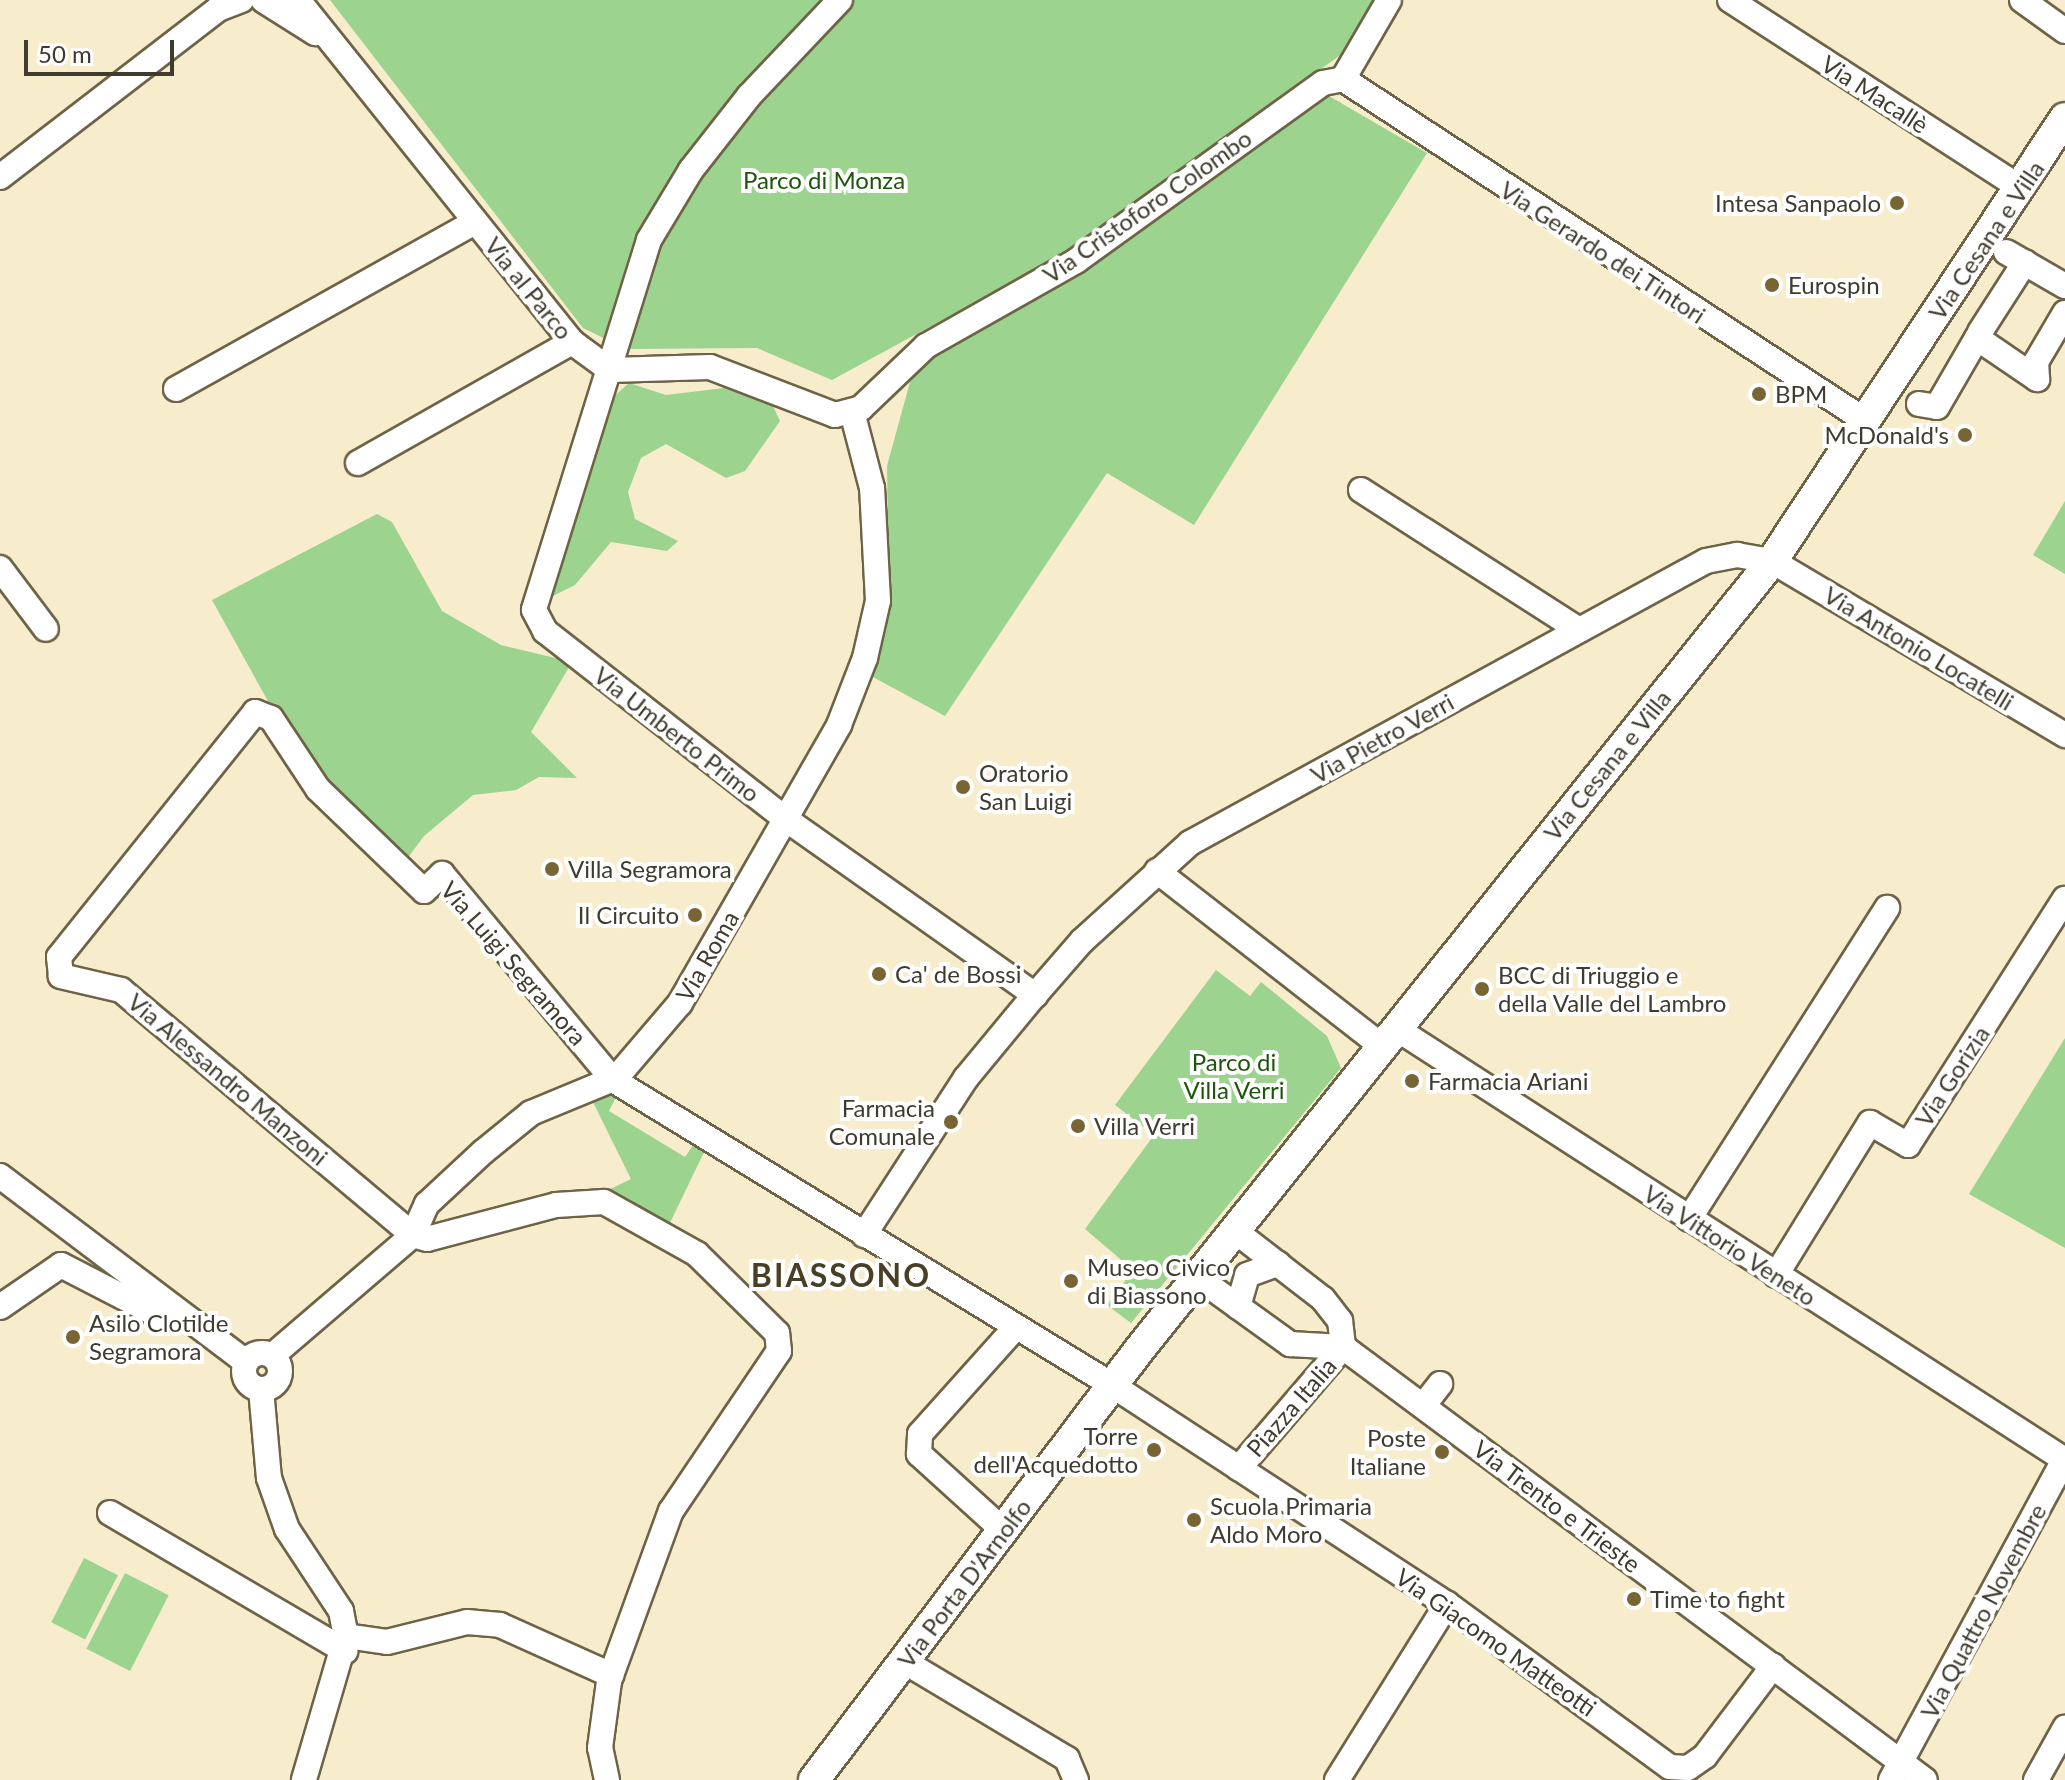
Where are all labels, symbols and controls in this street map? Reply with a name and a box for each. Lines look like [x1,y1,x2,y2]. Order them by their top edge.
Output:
scale bar [28,24,178,74]
text: 50 m [38,39,92,68]
street label: Via Macallè [1816,49,1934,139]
street label: Via Cristoforo Colombo [1037,123,1257,289]
street label: Via Cesana e Villa [1922,155,2050,325]
park label: Parco di Monza [743,166,905,194]
street label: Via Gerardo dei Tintori [1495,175,1711,329]
place label: Intesa Sanpaolo [1715,189,1881,217]
marker: Intesa Sanpaolo [1888,194,1906,212]
street label: Via al Parco [479,231,579,345]
place label: Eurospin [1788,271,1880,299]
marker: Eurospin [1763,276,1781,294]
place label: BPM [1775,380,1827,408]
marker: BPM [1750,385,1768,403]
place label: McDonald's [1825,421,1949,449]
marker: McDonald's [1956,426,1974,444]
street label: Via Antonio Locatelli [1819,580,2019,716]
street label: Via Umberto Primo [588,660,766,808]
street label: Via Cesana e Villa [1537,684,1677,846]
street label: Via Pietro Verri [1305,687,1459,789]
place label: Oratorio San Luigi [979,759,1072,815]
marker: Oratorio San Luigi [954,778,972,796]
place label: Villa Segramora [568,855,732,883]
marker: Villa Segramora [543,860,561,878]
street label: Via Luigi Segramora [435,875,593,1051]
place label: Il Circuito [578,901,679,929]
street label: Via Roma [670,906,744,1006]
marker: Il Circuito [686,906,704,924]
place label: Ca' de Bossi [895,960,1021,988]
place label: BCC di Triuggio e della Valle del Lambro [1498,961,1727,1017]
marker: Ca' de Bossi [870,965,888,983]
marker: BCC di Triuggio e della Valle del Lambro [1473,980,1491,998]
street label: Via Alessandro Manzoni [122,987,334,1171]
street label: Via Gorizia [1909,1020,1995,1132]
park label: Parco di Villa Verri [1183,1048,1285,1104]
place label: Farmacia Ariani [1428,1067,1589,1095]
marker: Farmacia Ariani [1403,1072,1421,1090]
place label: Farmacia Comunale [829,1094,935,1150]
place label: Villa Verri [1094,1112,1196,1140]
marker: Farmacia Comunale [942,1113,960,1131]
marker: Villa Verri [1069,1117,1087,1135]
street label: Via Vittorio Veneto [1638,1178,1822,1312]
place label: Museo Civico di Biassono [1087,1253,1230,1309]
district label: BIASSONO [751,1256,931,1294]
marker: Museo Civico di Biassono [1062,1272,1080,1290]
place label: Asilo Clotilde Segramora [89,1309,228,1365]
marker: Asilo Clotilde Segramora [64,1328,82,1346]
street label: Piazza Italia [1240,1351,1342,1463]
place label: Torre dell'Acquedotto [974,1422,1138,1478]
place label: Poste Italiane [1350,1424,1426,1480]
street label: Via Trento e Trieste [1467,1433,1647,1579]
marker: Torre dell'Acquedotto [1145,1441,1163,1459]
marker: Poste Italiane [1433,1443,1451,1461]
place label: Scuola Primaria Aldo Moro [1210,1492,1372,1548]
street label: Via Porta D'Arnolfo [891,1493,1037,1673]
street label: Via Quattro Novembre [1914,1499,2052,1723]
marker: Scuola Primaria Aldo Moro [1185,1511,1203,1529]
street label: Via Giacomo Matteotti [1390,1562,1602,1722]
place label: Time to fight [1650,1585,1785,1613]
marker: Time to fight [1625,1590,1643,1608]

